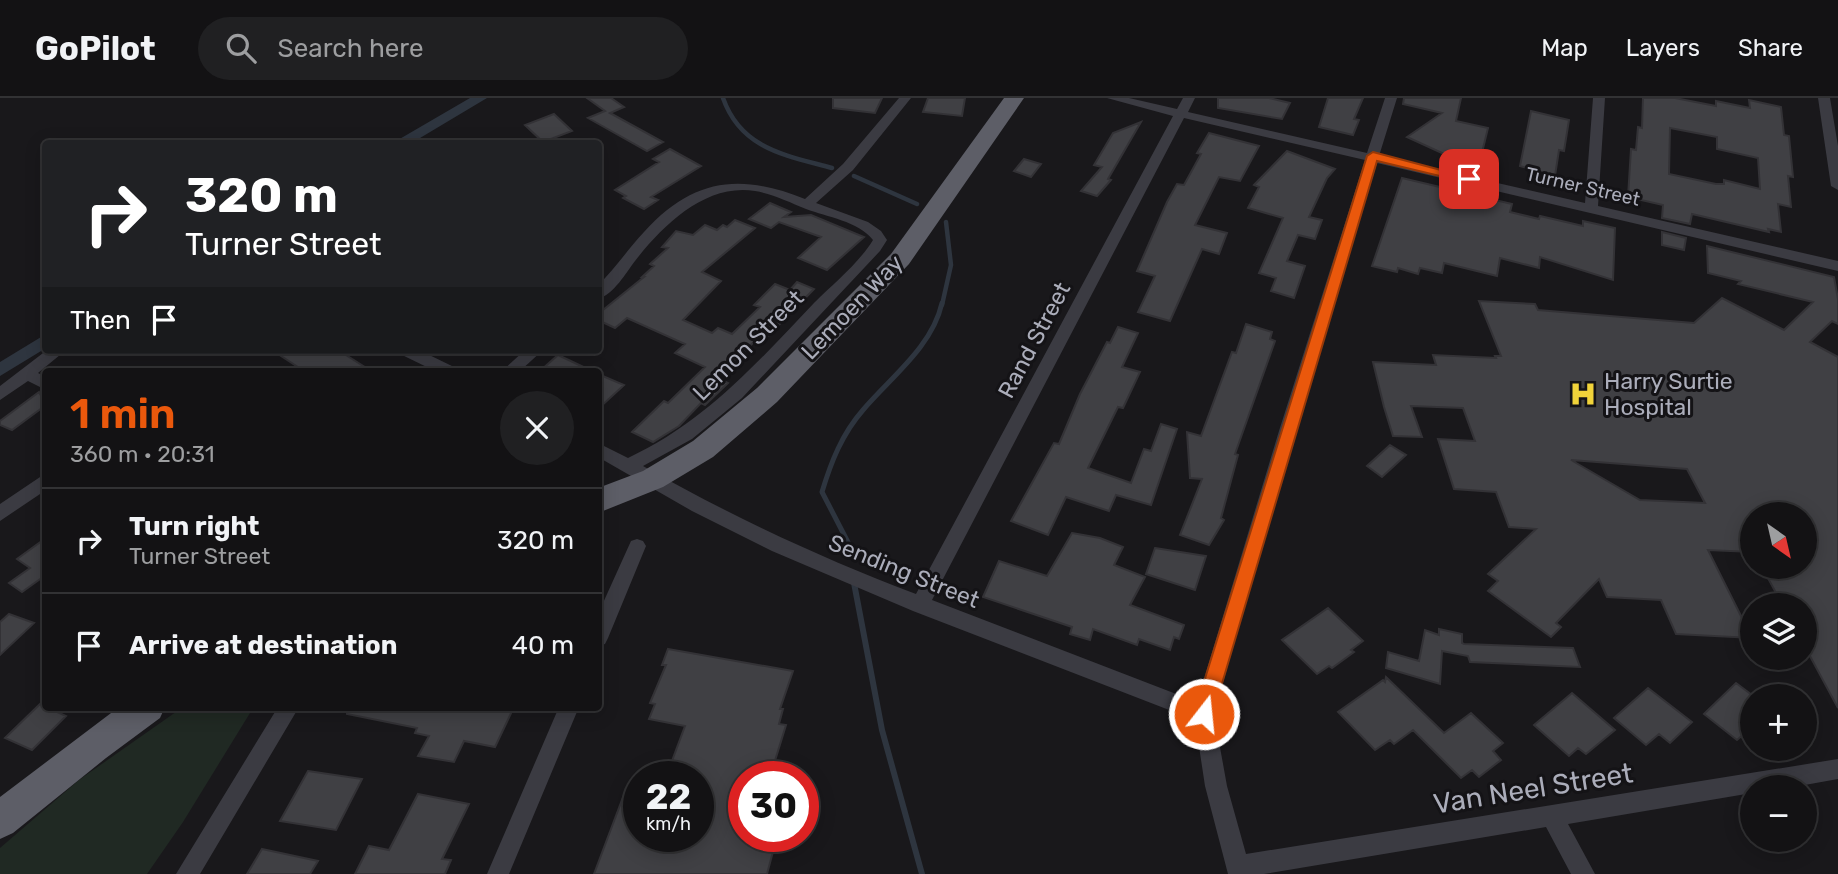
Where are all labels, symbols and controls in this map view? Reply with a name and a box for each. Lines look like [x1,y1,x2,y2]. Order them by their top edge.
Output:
search box [198,17,688,80]
text: GoPilot [35,29,156,68]
icon: search [222,29,260,67]
text: Search here [278,33,423,64]
text: Map [1541,34,1588,62]
text: Layers [1626,34,1700,62]
text: Share [1738,34,1803,62]
pin [1439,149,1499,209]
icon: arrive [1450,160,1488,198]
street label: Turner Street [1523,162,1643,211]
text: 320 m [185,166,338,224]
icon: right [70,168,161,259]
text: Turner Street [185,225,382,263]
street label: Lemoen Way [795,249,909,365]
street label: Rand Street [992,277,1076,403]
street label: Lemon Street [687,284,809,406]
icon: arrive [145,301,183,339]
text: Then [70,305,131,336]
place label: Harry Surtie Hospital [1604,367,1733,421]
hospital icon: Harry Surtie Hospital [1568,379,1598,409]
text: 1 min [70,389,176,439]
button: close [500,391,574,465]
text: 360 m · 20:31 [70,440,214,468]
north arrow [1740,502,1816,579]
map controls [1740,502,1817,852]
text: Turn right [129,511,259,542]
icon: right [70,522,108,560]
text: 320 m [497,525,574,556]
street label: Sending Street [824,528,984,614]
text: Turner Street [129,542,270,570]
button: layers [1740,593,1817,670]
icon: arrive [70,627,108,665]
text: Arrive at destination [129,630,397,661]
text: 40 m [512,630,574,661]
position arrow [1167,677,1241,751]
button: + [1740,684,1817,761]
street label: Van Neel Street [1431,756,1635,821]
speed limit sign: 30 [728,761,819,852]
button: − [1740,775,1817,852]
text: 22 [646,776,691,818]
text: km/h [646,813,691,835]

